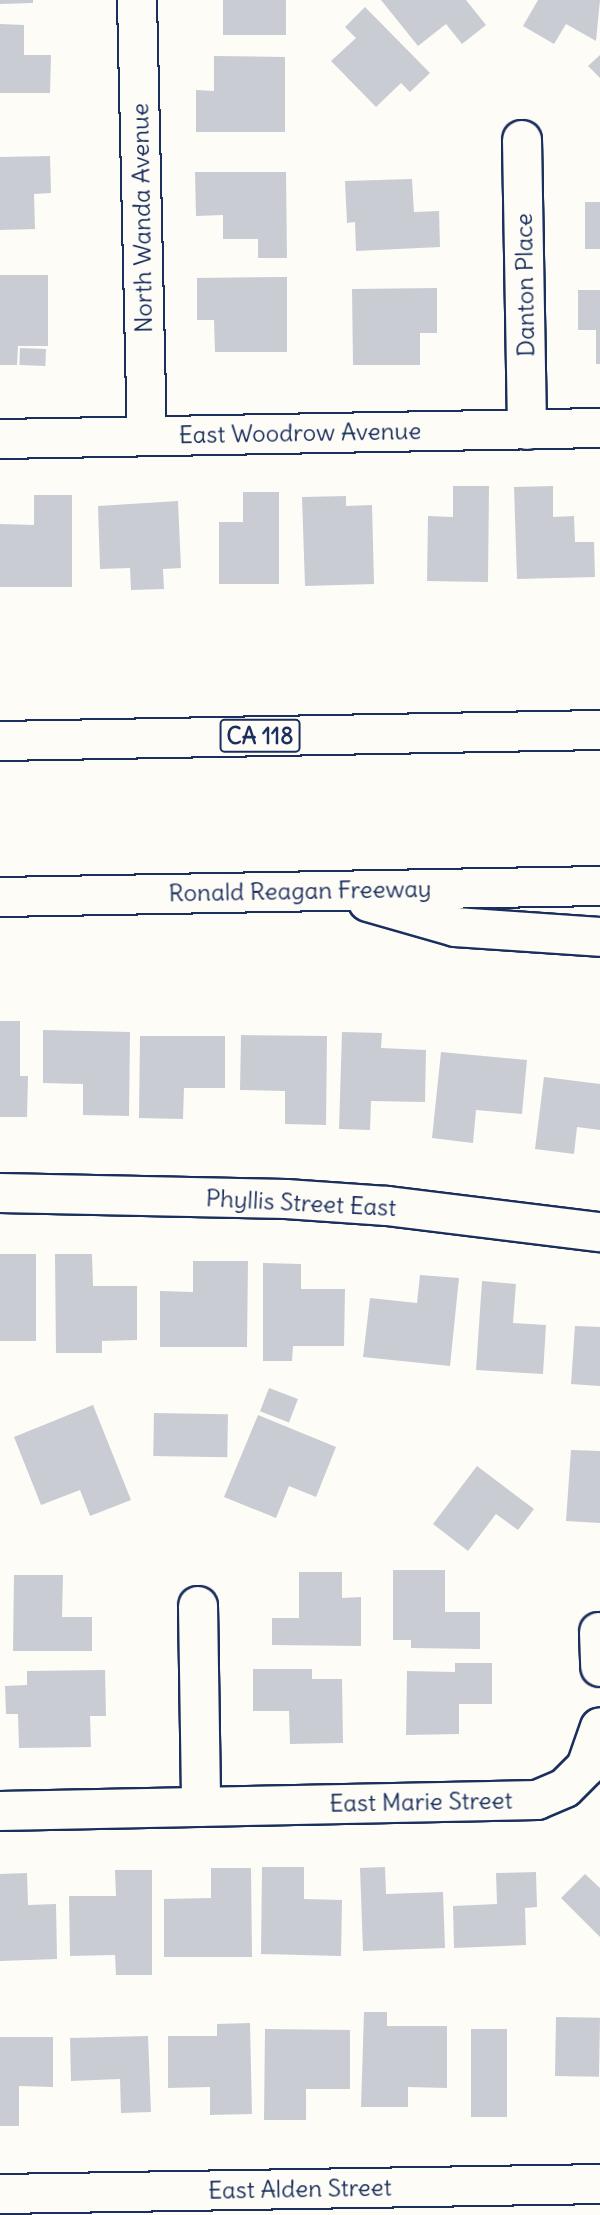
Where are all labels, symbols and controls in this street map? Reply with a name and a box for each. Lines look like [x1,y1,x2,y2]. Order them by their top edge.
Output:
street label: North Wanda Avenue [126,103,158,333]
street label: Danton Place [509,213,541,357]
street label: East Woodrow Avenue [179,416,421,450]
road number: CA 118 [218,716,302,756]
street label: Ronald Reagan Freeway [168,874,432,908]
street label: Phyllis Street East [205,1184,397,1222]
street label: East Marie Street [329,1786,513,1818]
street label: East Alden Street [208,2173,392,2205]

